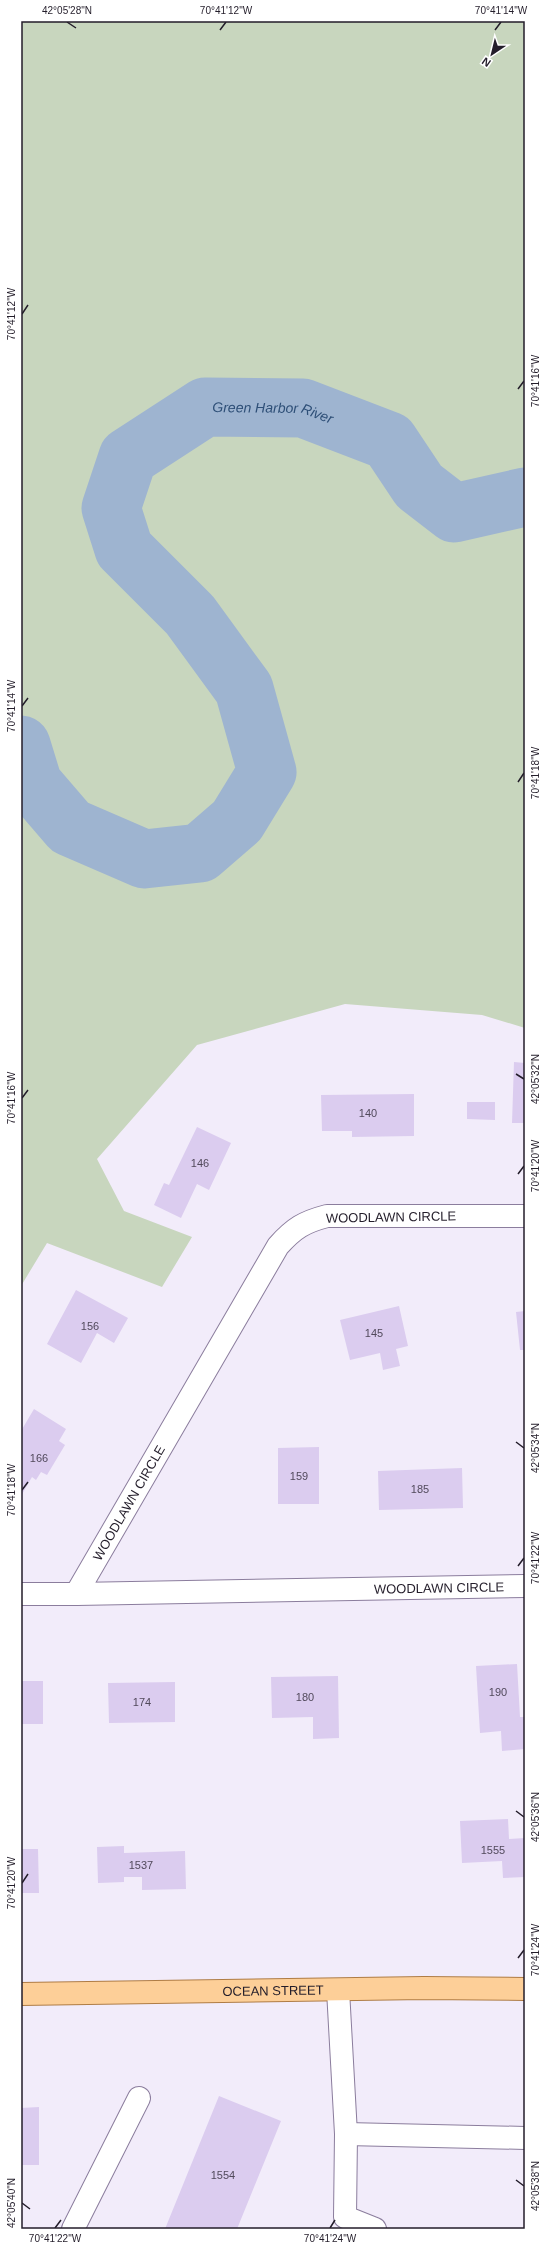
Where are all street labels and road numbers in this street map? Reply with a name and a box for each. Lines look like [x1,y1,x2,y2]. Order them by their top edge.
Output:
street label: WOODLAWN CIRCLE [326,1208,457,1226]
street label: WOODLAWN CIRCLE [90,1443,168,1563]
street label: WOODLAWN CIRCLE [374,1579,505,1596]
street label: OCEAN STREET [222,1982,324,1999]

